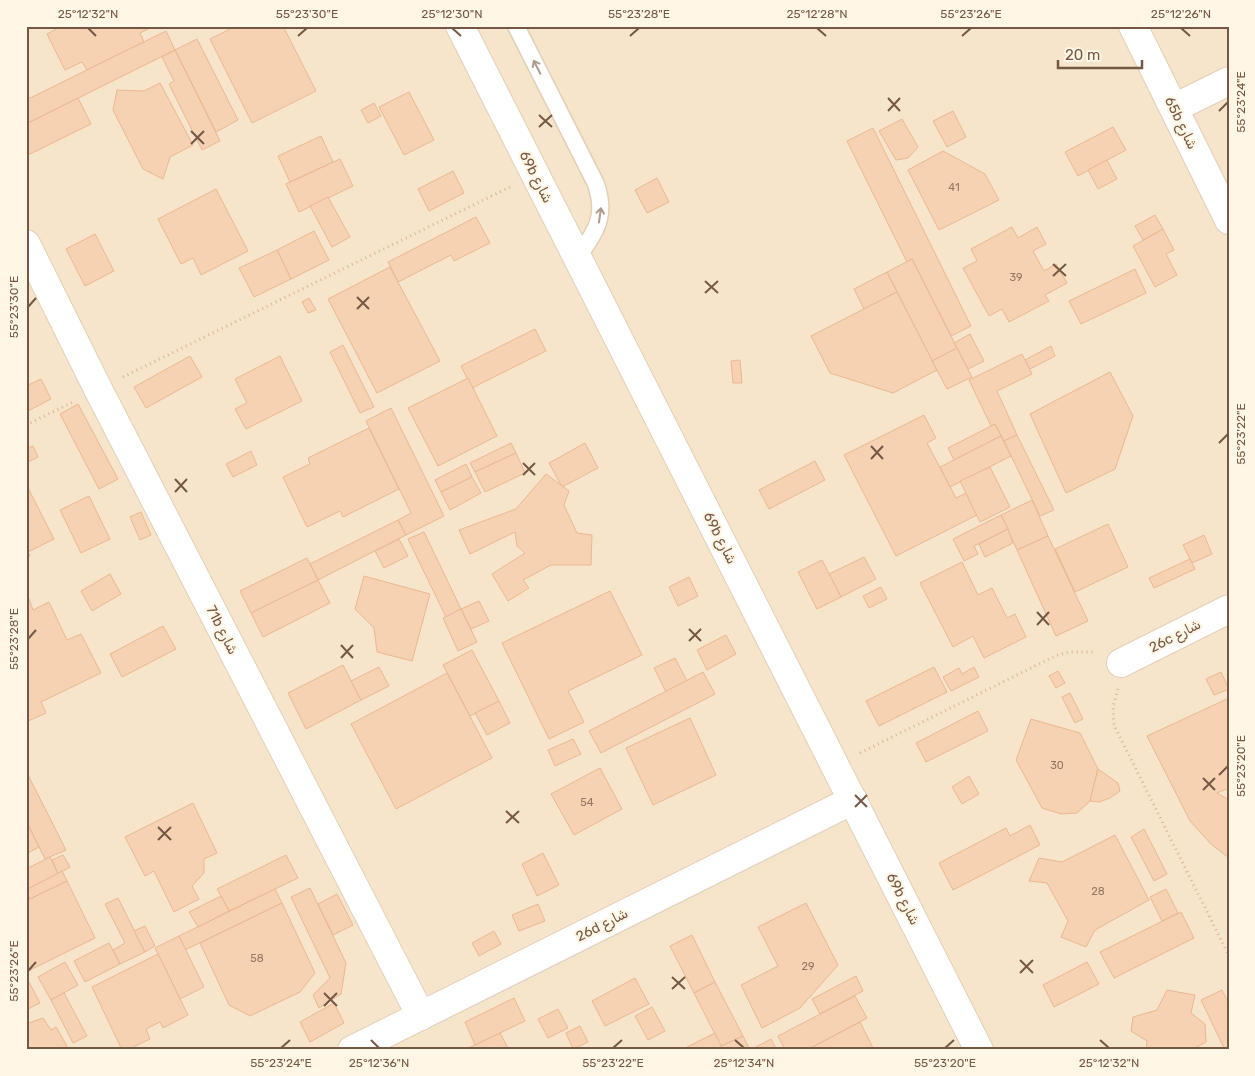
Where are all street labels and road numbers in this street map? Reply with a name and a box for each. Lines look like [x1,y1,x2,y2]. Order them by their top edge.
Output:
street label: 65b شارع [1159,94,1201,153]
street label: 69b شارع [514,148,556,207]
street label: 69b شارع [698,509,740,568]
street label: 71b شارع [201,603,242,658]
street label: 26c شارع [1146,616,1205,658]
street label: 69b شارع [881,870,923,929]
street label: 26d شارع [573,905,632,947]

